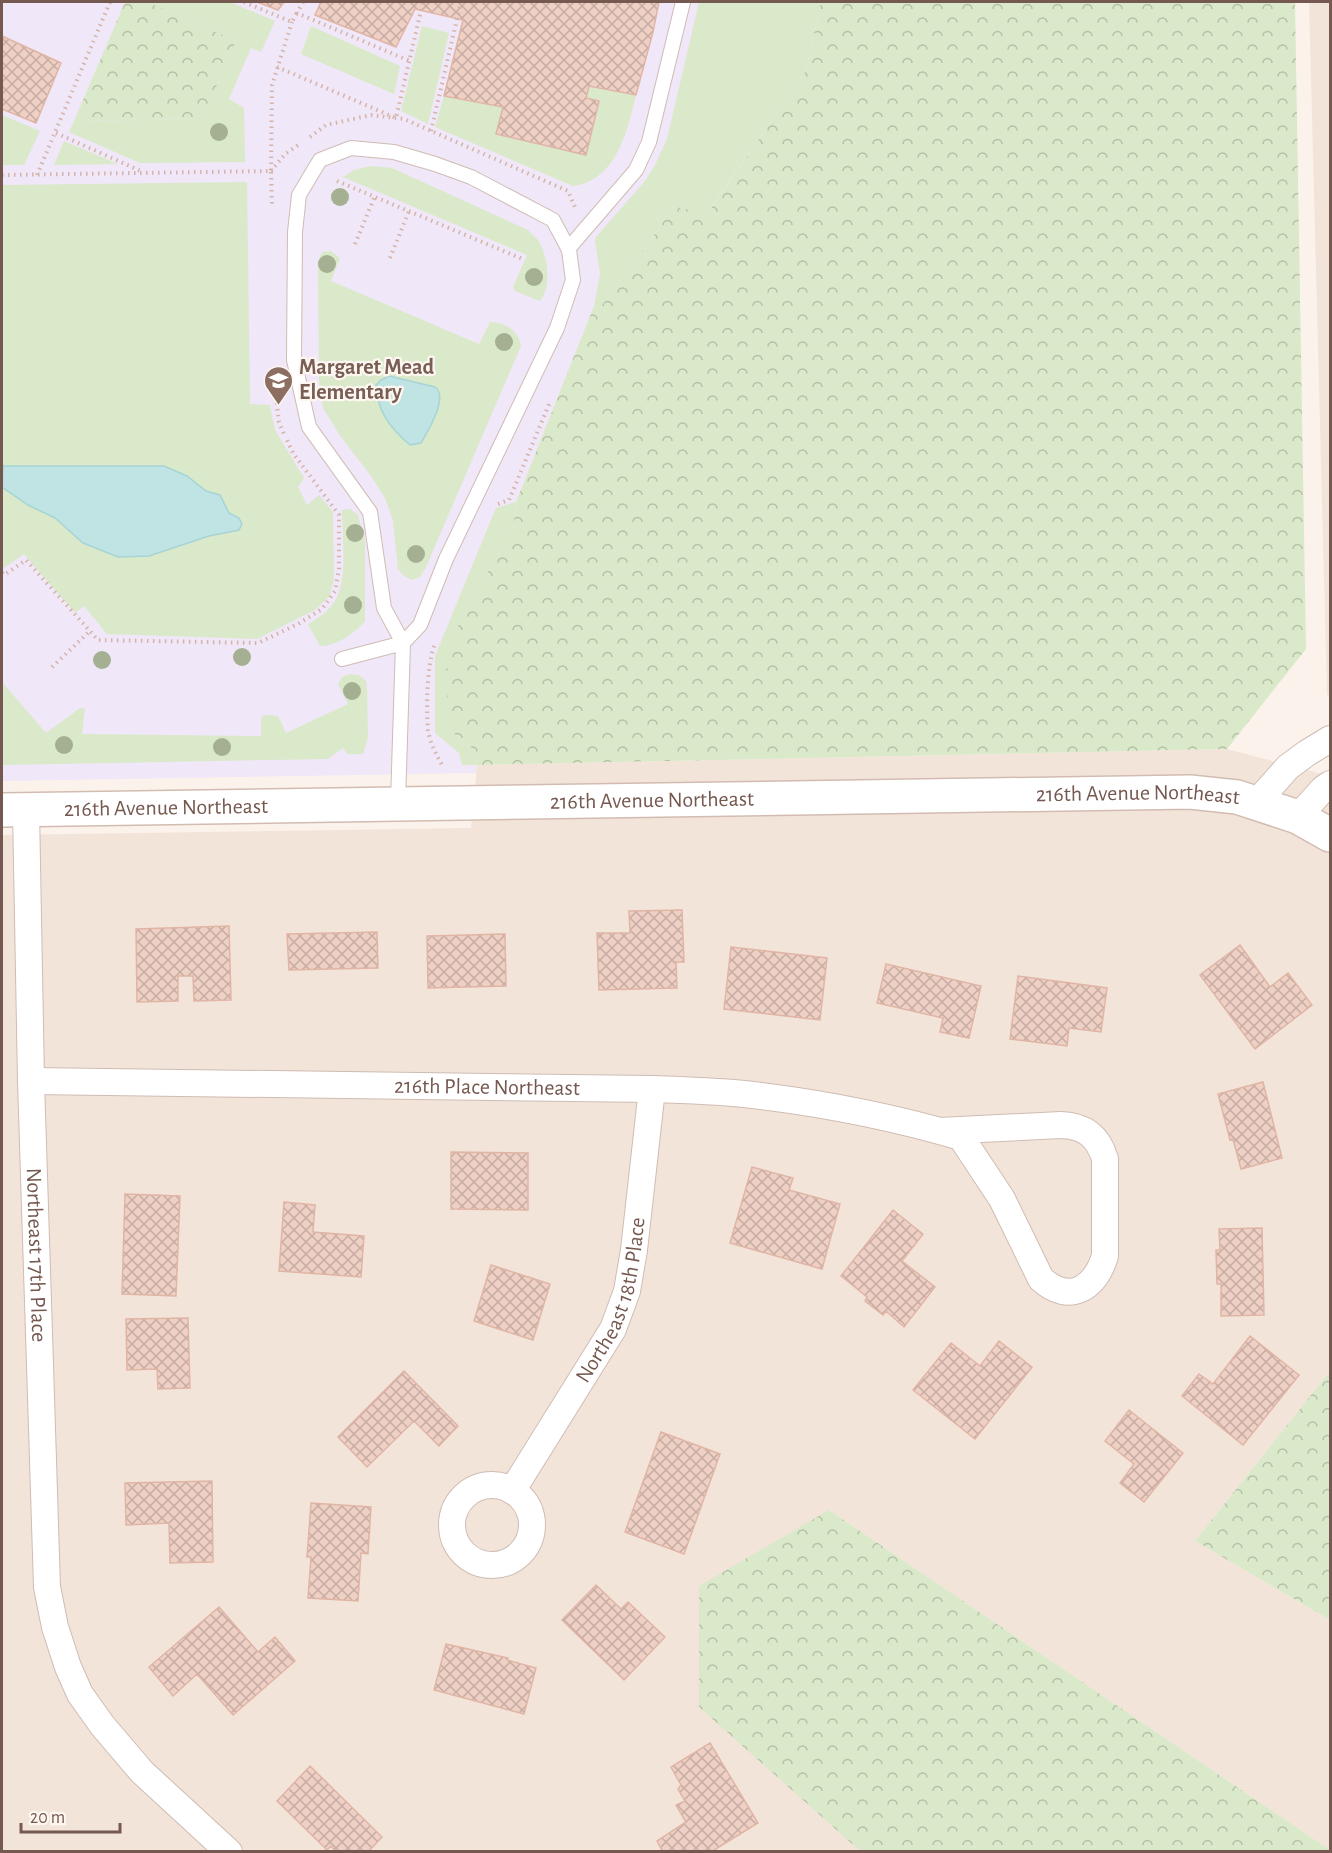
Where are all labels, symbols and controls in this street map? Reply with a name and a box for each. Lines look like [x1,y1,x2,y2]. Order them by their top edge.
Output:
place label: Margaret Mead Elementary [299,356,434,404]
school or university icon: Margaret Mead Elementary [262,364,294,406]
street label: 216th Avenue Northeast [1036,781,1241,808]
street label: 216th Avenue Northeast [550,788,754,813]
street label: 216th Avenue Northeast [64,795,268,820]
street label: 216th Place Northeast [394,1075,580,1099]
street label: Northeast 17th Place [23,1167,50,1342]
street label: Northeast 18th Place [572,1216,649,1386]
scale bar [21,1796,120,1834]
text: 20 m [30,1809,65,1827]

